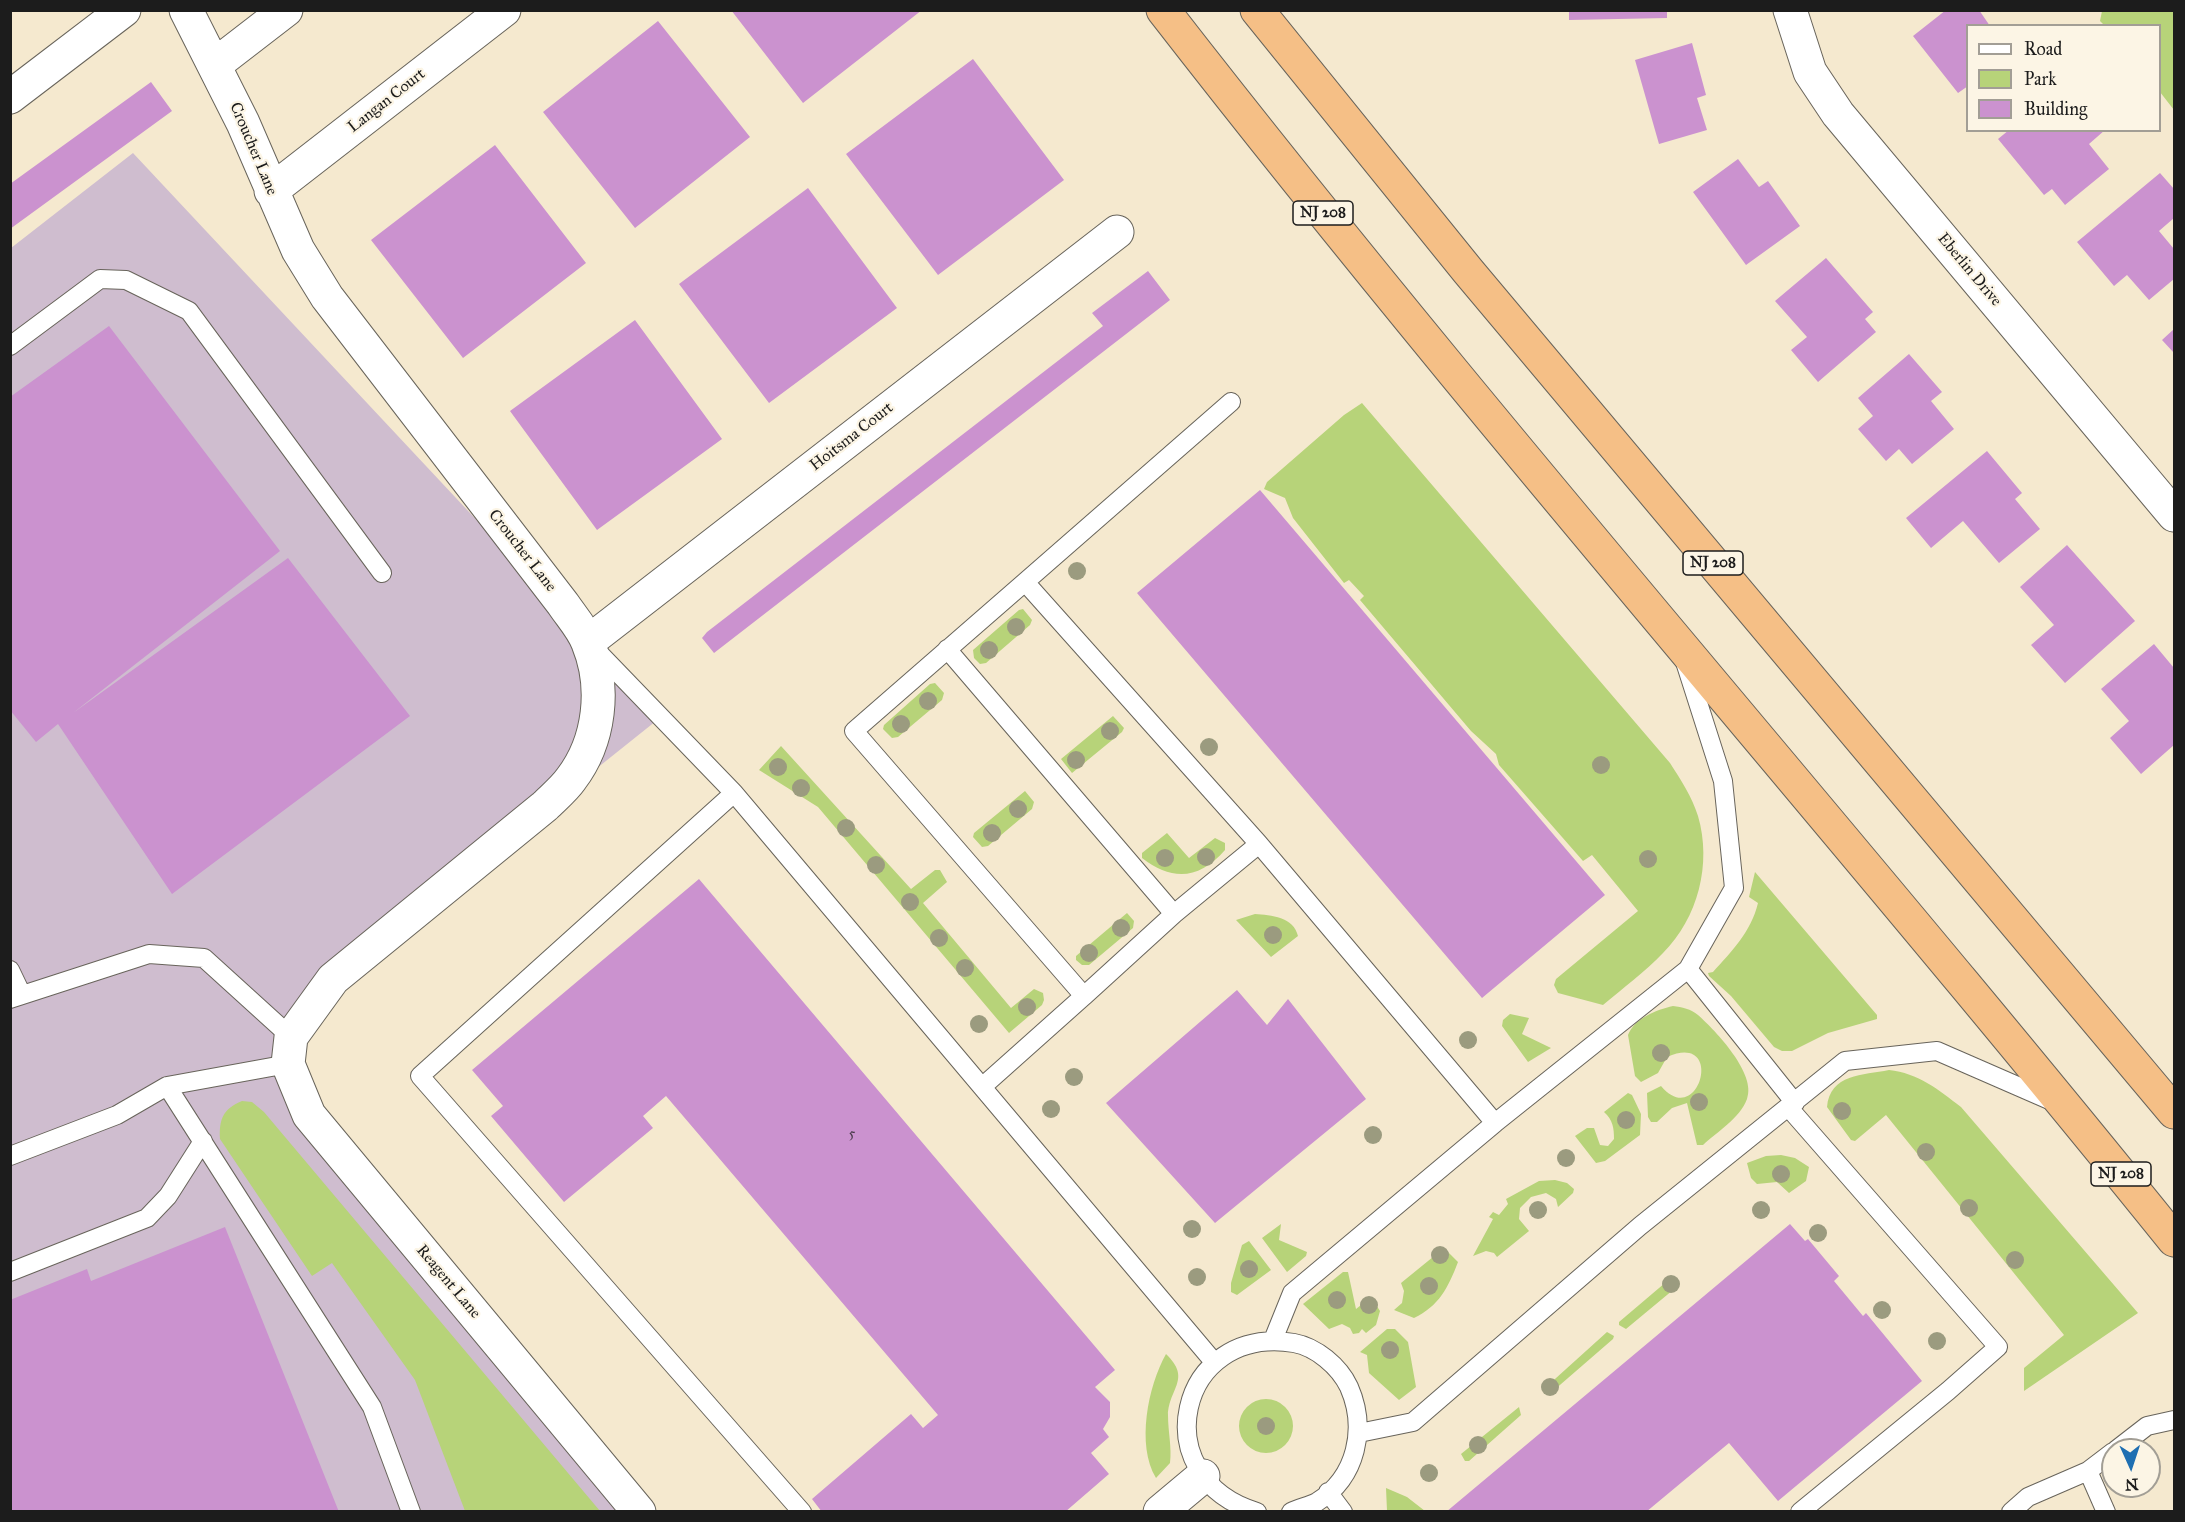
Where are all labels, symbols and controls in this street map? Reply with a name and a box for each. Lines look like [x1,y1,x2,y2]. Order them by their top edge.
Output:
legend [1966,24,2161,132]
text: Road [2024,38,2062,60]
street label: Langan Court [345,65,429,137]
text: Park [2024,68,2057,90]
text: Building [2024,98,2087,120]
street label: Croucher Lane [225,100,281,198]
road number: NJ 208 [1293,201,1353,225]
street label: Eberlin Drive [1933,230,2005,310]
street label: Hoitsma Court [806,398,898,476]
street label: Croucher Lane [484,506,560,596]
road number: NJ 208 [1683,551,1743,575]
house number: 5 [849,1127,855,1143]
road number: NJ 208 [2091,1162,2151,1186]
street label: Reagent Lane [412,1241,484,1323]
north arrow [2101,1438,2161,1498]
text: N [2125,1475,2139,1494]

